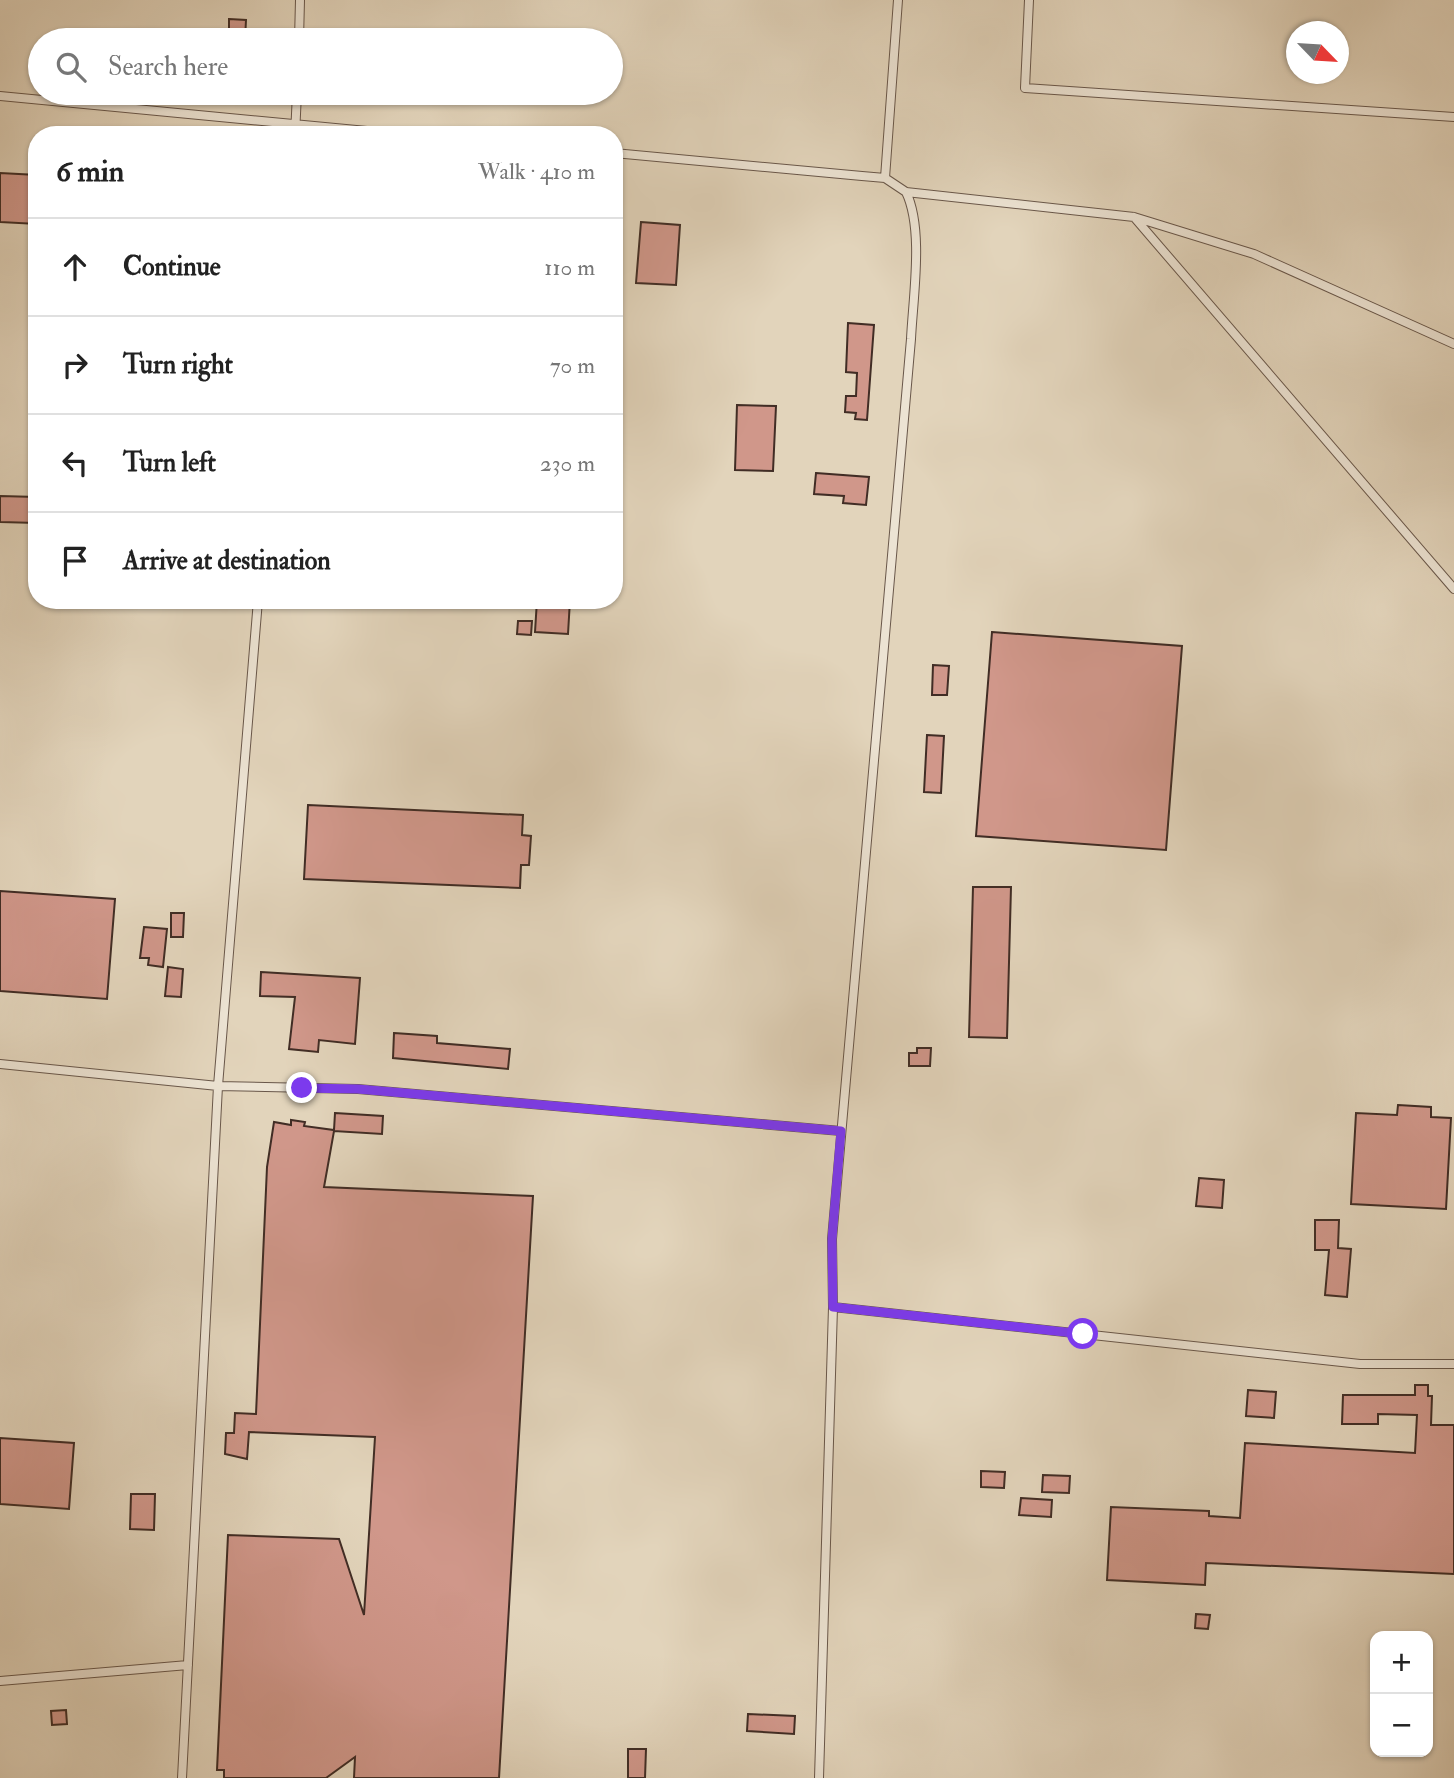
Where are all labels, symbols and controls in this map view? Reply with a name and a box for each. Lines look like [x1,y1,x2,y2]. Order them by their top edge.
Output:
north arrow [1286,21,1349,84]
search box [28,28,623,105]
icon: search [52,48,90,86]
text: Search here [108,51,228,83]
text: 6 min [56,153,124,190]
text: Walk · 410 m [478,157,595,186]
icon: ahead [56,248,94,286]
text: Continue [123,251,221,283]
text: 110 m [544,253,595,282]
icon: right [56,346,94,384]
text: Turn right [123,349,233,381]
text: 70 m [550,351,595,380]
icon: left [56,444,94,482]
text: Turn left [123,447,216,479]
text: 230 m [540,449,595,478]
icon: arrive [56,542,94,580]
text: Arrive at destination [123,545,331,577]
route end [286,1072,317,1103]
route start [1067,1318,1098,1349]
map controls [1370,1631,1433,1757]
button: + [1370,1631,1433,1694]
button: − [1370,1694,1433,1757]

